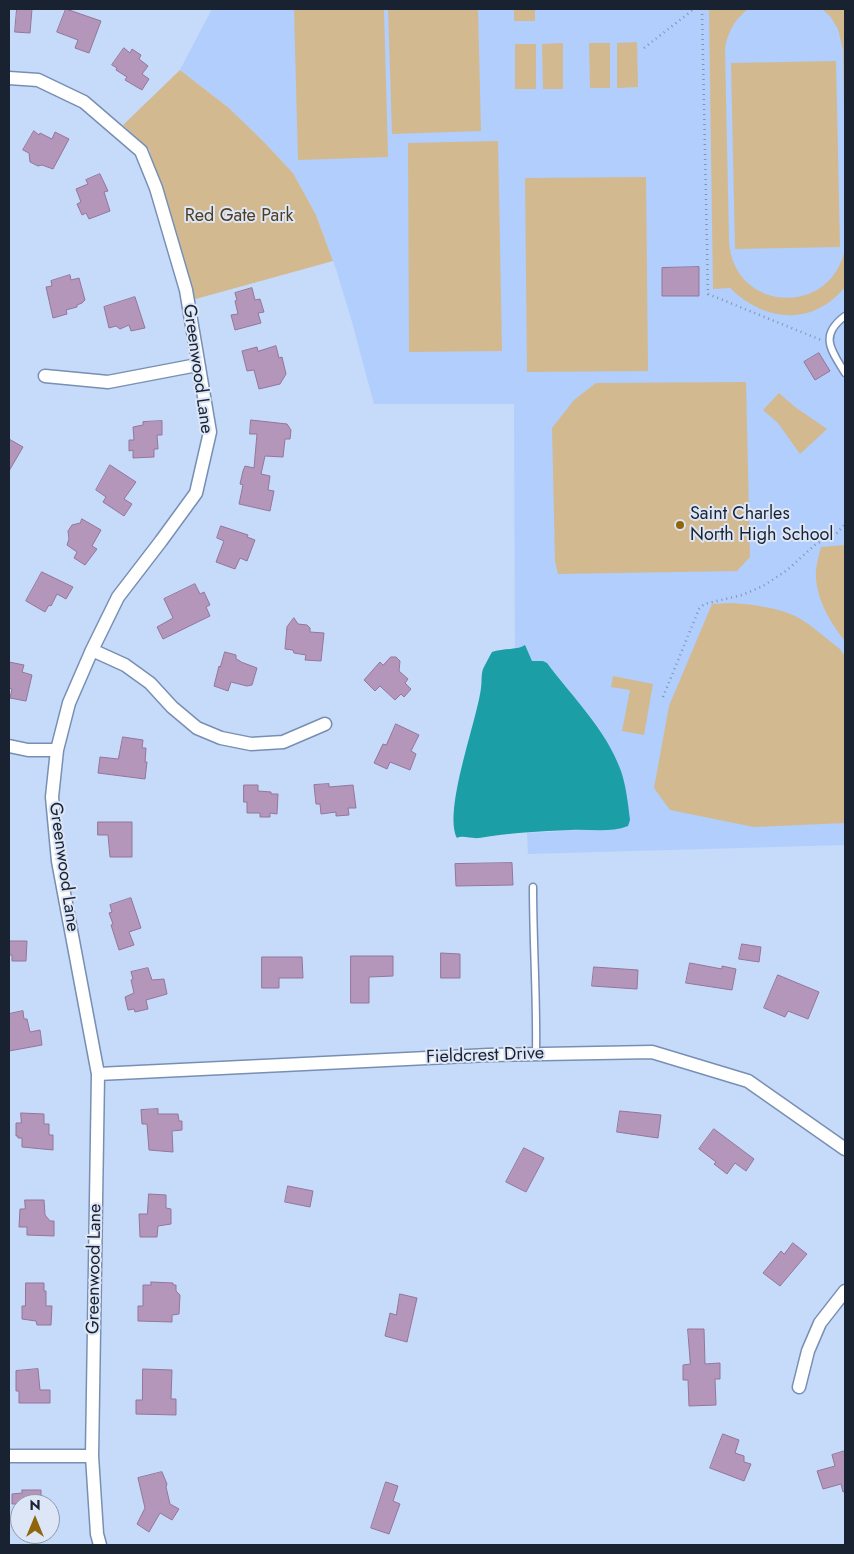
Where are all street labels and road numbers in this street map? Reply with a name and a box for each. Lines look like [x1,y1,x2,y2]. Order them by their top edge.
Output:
street label: Greenwood Lane [177,303,217,435]
street label: Greenwood Lane [43,801,83,933]
street label: Fieldcrest Drive [426,1043,544,1069]
street label: Greenwood Lane [83,1204,107,1334]

